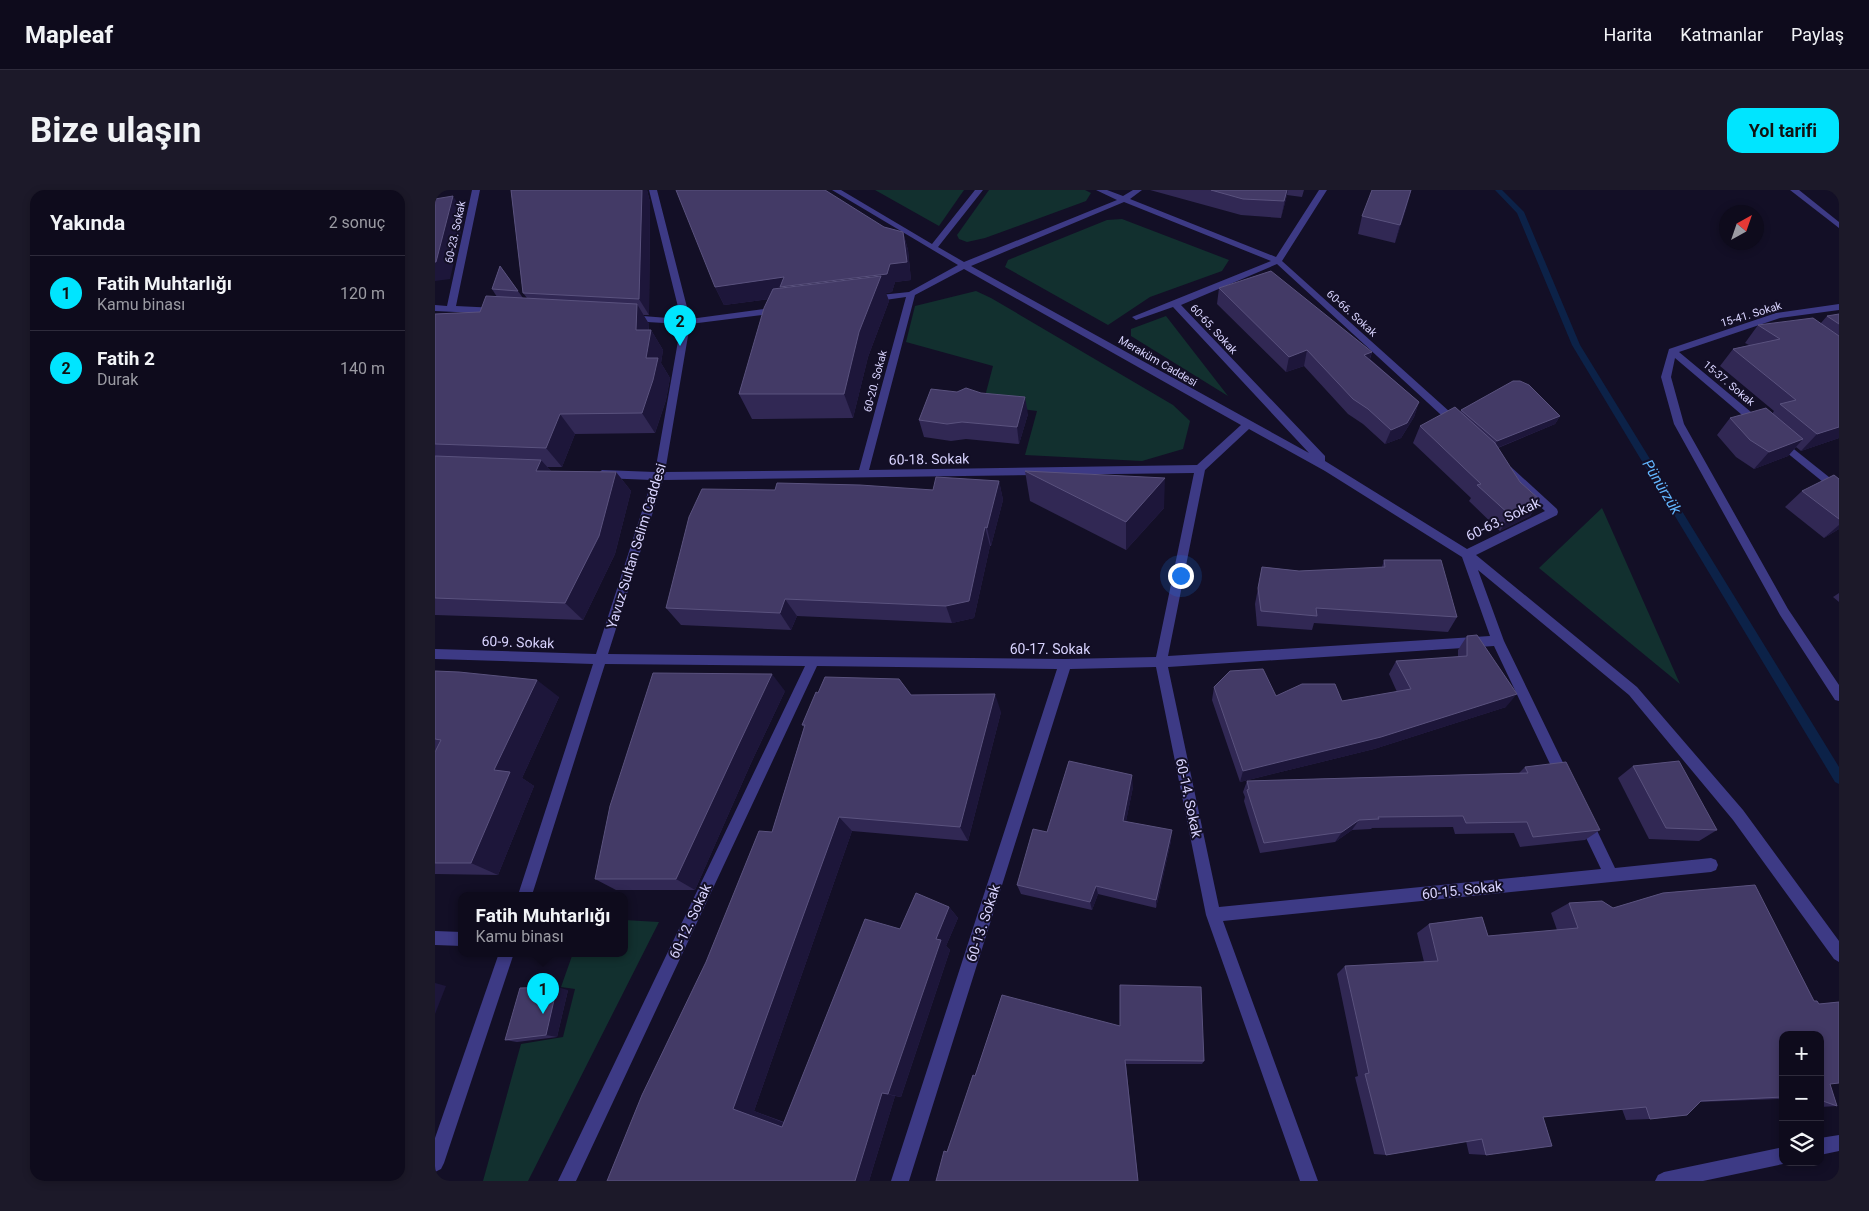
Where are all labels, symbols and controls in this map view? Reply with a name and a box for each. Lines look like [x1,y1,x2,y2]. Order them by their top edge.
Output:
text: Mapleaf [25,21,113,49]
text: Harita [1604,24,1652,45]
text: Katmanlar [1680,24,1763,45]
text: Paylaş [1791,24,1844,45]
button: Yol tarifi [1727,108,1839,153]
text: Bize ulaşın [30,110,201,151]
street label: 60-23. Sokak [443,199,469,264]
north arrow [1719,205,1764,250]
text: Yakında [50,211,125,235]
text: 2 sonuç [329,213,385,232]
text: Fatih Muhtarlığı [97,272,232,295]
text: 1 [61,284,71,303]
text: 120 m [340,284,385,303]
street label: 60-66. Sokak [1324,287,1380,340]
text: Kamu binası [97,295,185,314]
street label: 15-41. Sokak [1719,299,1784,330]
street label: 60-65. Sokak [1187,302,1240,357]
pin: 2 [664,305,696,346]
street label: Meraküm Caddesi [1116,334,1199,389]
text: Fatih 2 [97,347,155,370]
street label: 60-20. Sokak [861,348,890,413]
street label: 15-37. Sokak [1700,358,1757,409]
text: 2 [61,359,71,378]
text: 140 m [340,359,385,378]
text: Durak [97,370,138,389]
street label: 60-18. Sokak [889,450,970,468]
water label: Pünürzük [1639,456,1686,518]
street label: Yavuz Sultan Selim Caddesi [603,461,669,631]
street label: 60-63. Sokak [1463,494,1544,544]
your location [1168,563,1194,589]
street label: 60-9. Sokak [481,633,556,651]
street label: 60-17. Sokak [1010,641,1091,657]
street label: 60-14. Sokak [1173,757,1205,840]
street label: 60-15. Sokak [1421,878,1504,902]
street label: 60-12. Sokak [666,880,715,961]
street label: 60-13. Sokak [963,881,1003,964]
popup [458,892,628,957]
text: Fatih Muhtarlığı [476,904,610,927]
text: Kamu binası [476,927,564,946]
pin: 1 [527,973,559,1014]
map controls [1779,1031,1824,1166]
button: + [1779,1031,1824,1076]
button: − [1779,1076,1824,1121]
button: layers [1779,1121,1824,1166]

